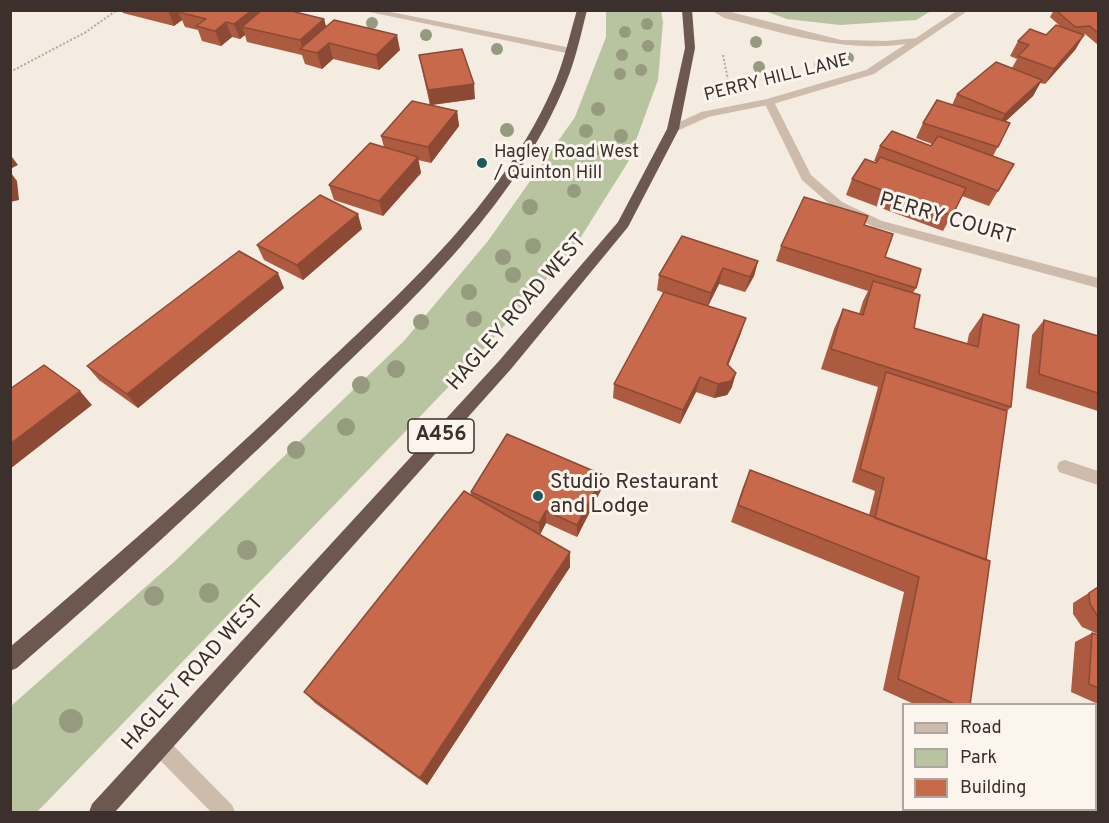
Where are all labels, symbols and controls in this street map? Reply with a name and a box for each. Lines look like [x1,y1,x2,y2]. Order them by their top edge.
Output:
street label: PERRY HILL LANE [702,50,852,108]
place label: Hagley Road West / Quinton Hill [494,142,639,184]
marker: Hagley Road West / Quinton Hill [475,156,489,170]
street label: PERRY COURT [876,189,1018,251]
street label: HAGLEY ROAD WEST [443,229,593,397]
road number: A456 [408,419,474,453]
place label: Studio Restaurant and Lodge [550,471,719,521]
marker: Studio Restaurant and Lodge [531,489,545,503]
street label: HAGLEY ROAD WEST [118,591,270,757]
legend [902,703,1097,811]
text: Road [960,717,1002,740]
text: Park [960,747,997,770]
text: Building [960,777,1026,800]

